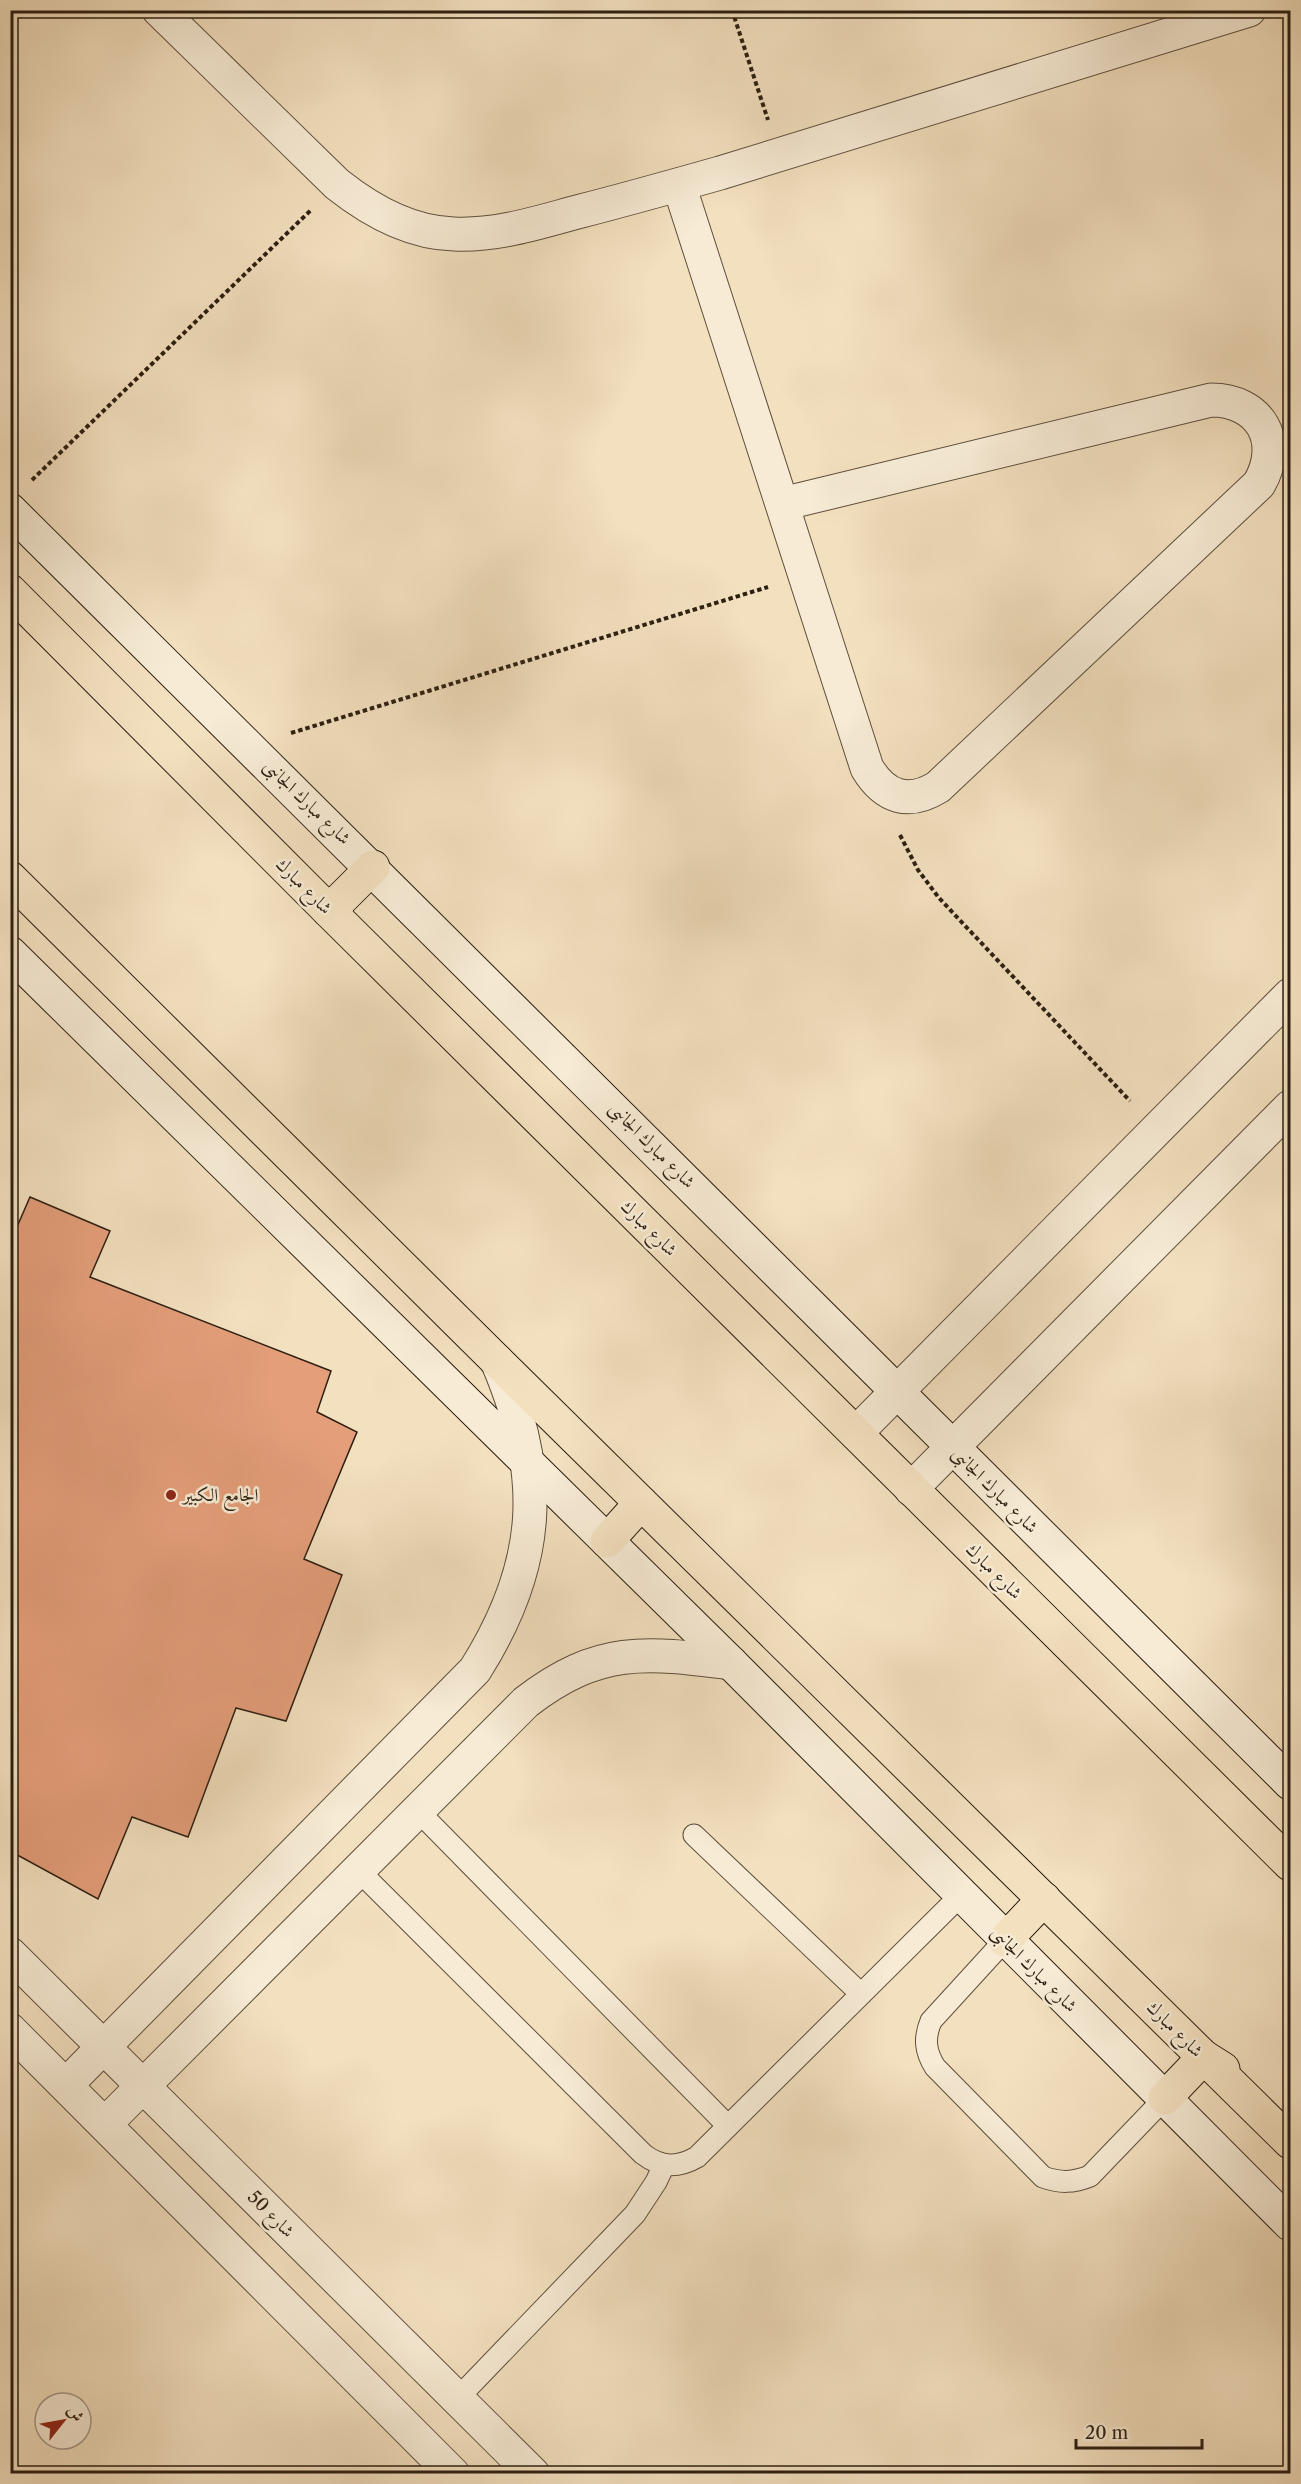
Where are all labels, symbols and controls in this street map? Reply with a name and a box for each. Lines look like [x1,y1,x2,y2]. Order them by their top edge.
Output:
street label: شارع مبارك الجانبى [256,755,355,852]
street label: شارع مبارك [268,853,337,922]
street label: شارع مبارك الجانبى [601,1097,700,1196]
street label: شارع مبارك [613,1195,682,1264]
street label: شارع مبارك الجانبى [944,1442,1043,1541]
place label: الجامع الكبير [181,1484,258,1511]
marker: الجامع الكبير [164,1488,178,1502]
street label: شارع مبارك [958,1538,1027,1607]
street label: شارع مبارك الجانبى [983,1921,1082,2020]
street label: شارع مبارك [1139,1996,1208,2065]
street label: شارع 50 [240,2186,299,2245]
north arrow [33,2391,93,2451]
text: ش [63,2401,89,2425]
scale bar [1076,2412,1202,2450]
text: 20 m [1085,2422,1129,2444]

